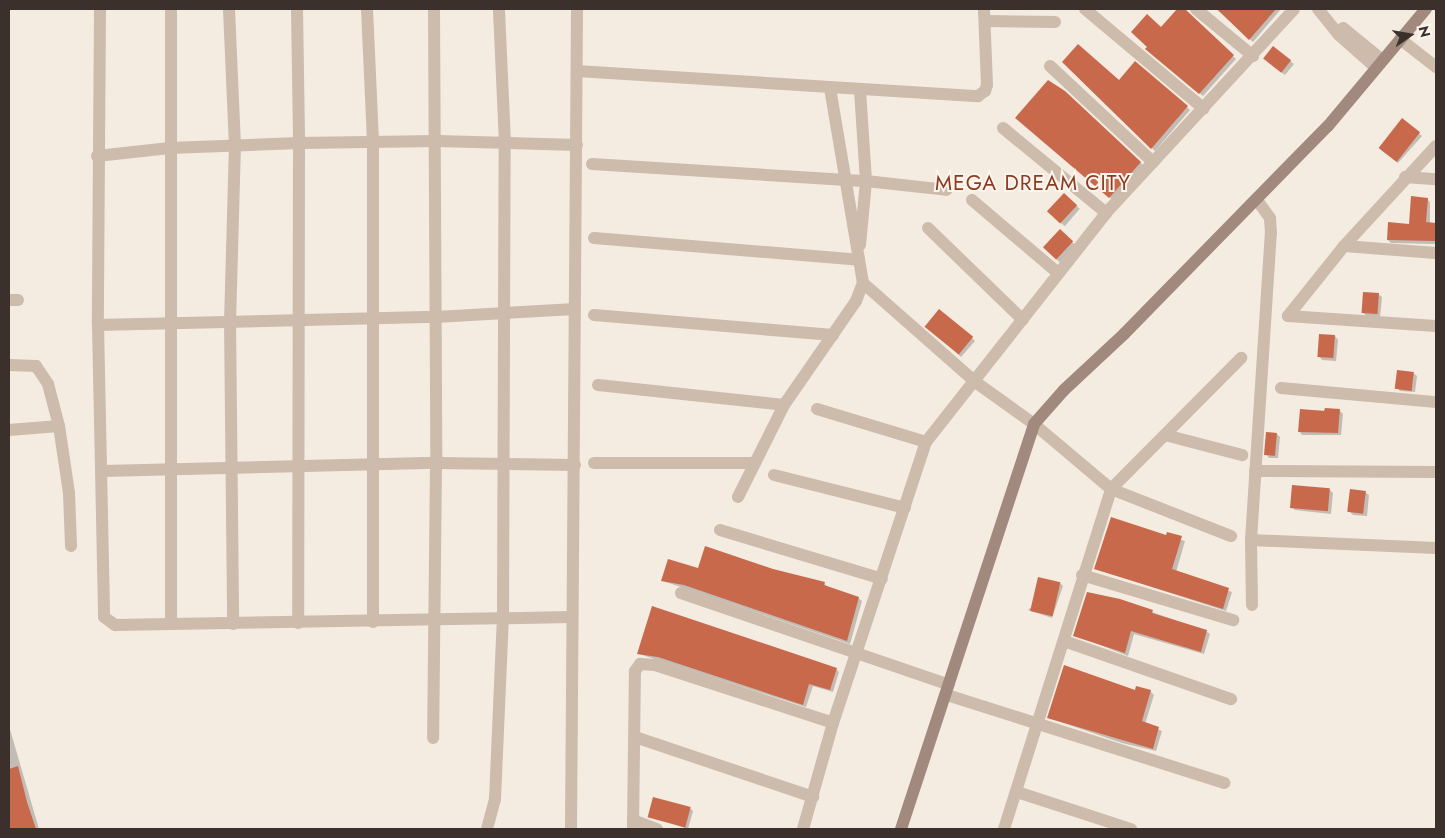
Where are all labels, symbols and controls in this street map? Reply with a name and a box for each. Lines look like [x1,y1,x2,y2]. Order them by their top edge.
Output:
north arrow [1385,10,1435,60]
text: N [1414,24,1436,39]
district label: MEGA DREAM CITY [933,170,1133,196]

